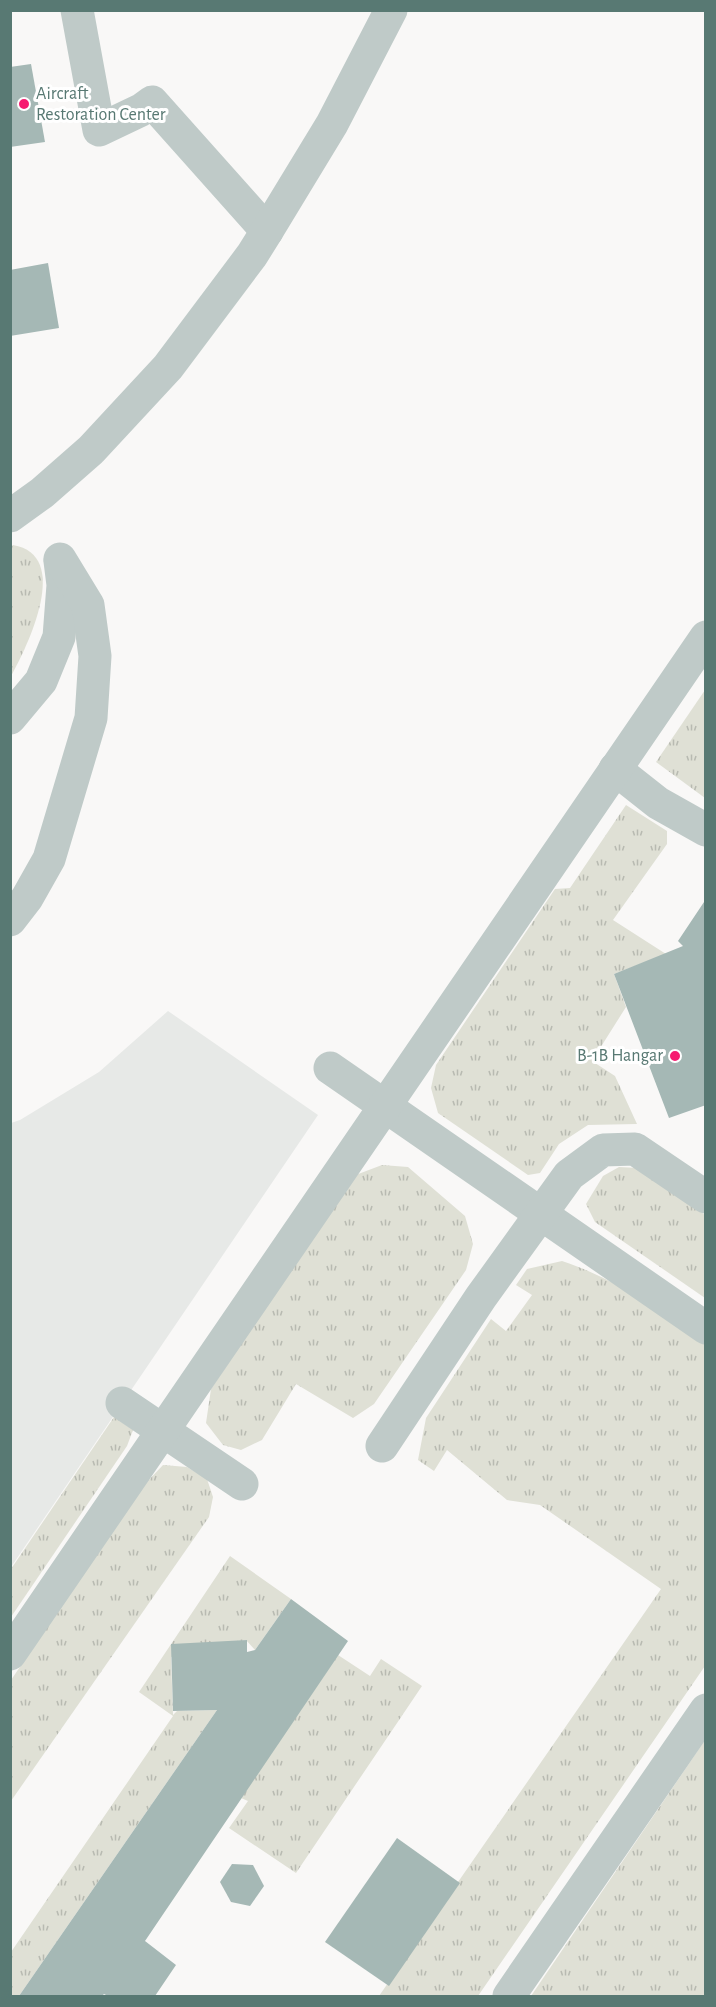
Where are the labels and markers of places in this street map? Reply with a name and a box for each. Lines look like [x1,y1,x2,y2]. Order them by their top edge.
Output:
place label: Aircraft Restoration Center [36,85,166,124]
marker: Aircraft Restoration Center [17,97,31,111]
place label: B-1B Hangar [577,1047,663,1065]
marker: B-1B Hangar [668,1049,682,1063]

